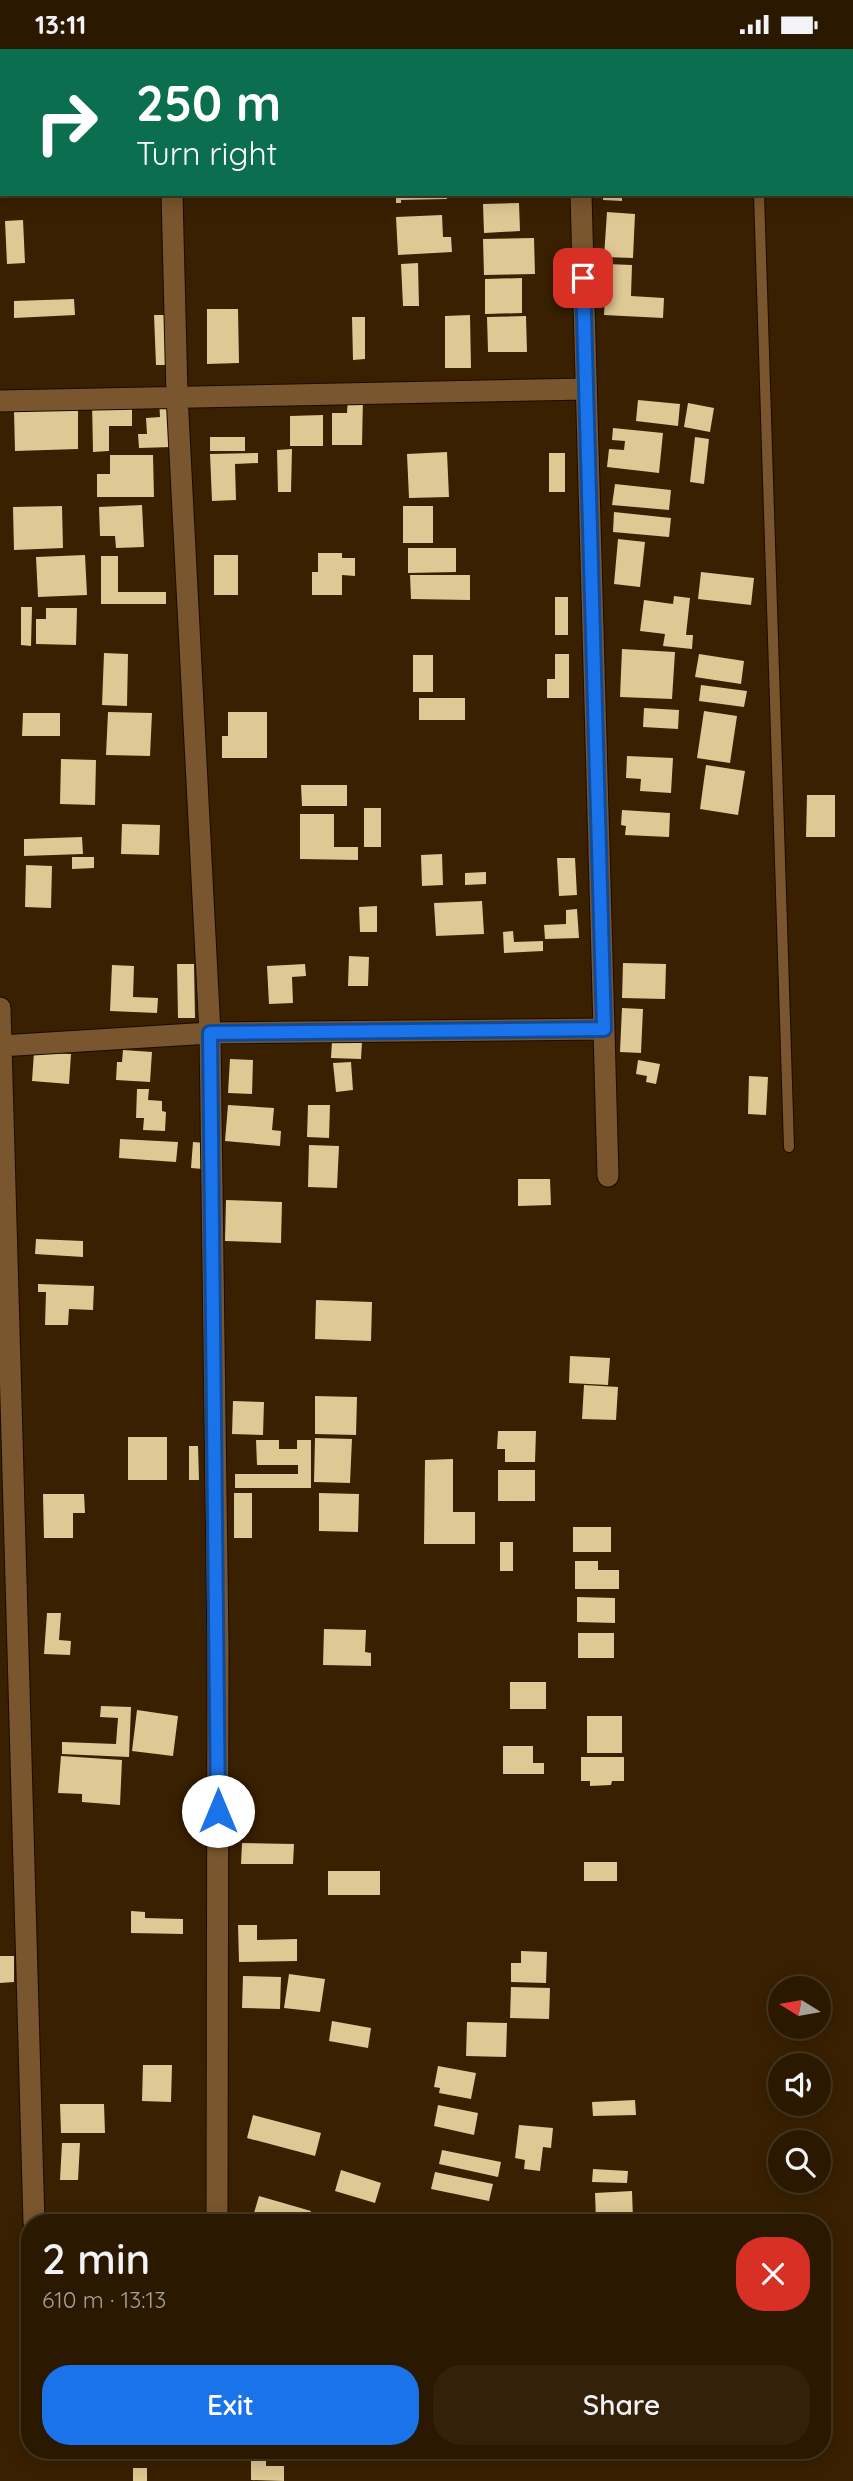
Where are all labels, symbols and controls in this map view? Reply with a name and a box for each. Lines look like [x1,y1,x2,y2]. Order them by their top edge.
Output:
text: 13:11 [35,8,86,41]
text: 250 m [136,72,281,133]
icon: right [21,77,112,168]
text: Turn right [136,133,277,173]
pin [553,248,613,308]
icon: arrive [564,259,602,297]
position arrow [181,1774,255,1848]
north arrow [768,1976,831,2039]
map controls [768,1976,831,2193]
button: sound [768,2053,831,2116]
button: search [768,2130,831,2193]
text: 2 min [42,2232,150,2285]
button: close [736,2237,810,2311]
text: 610 m · 13:13 [42,2285,166,2314]
button: Exit [42,2365,419,2445]
button: Share [433,2365,810,2445]

